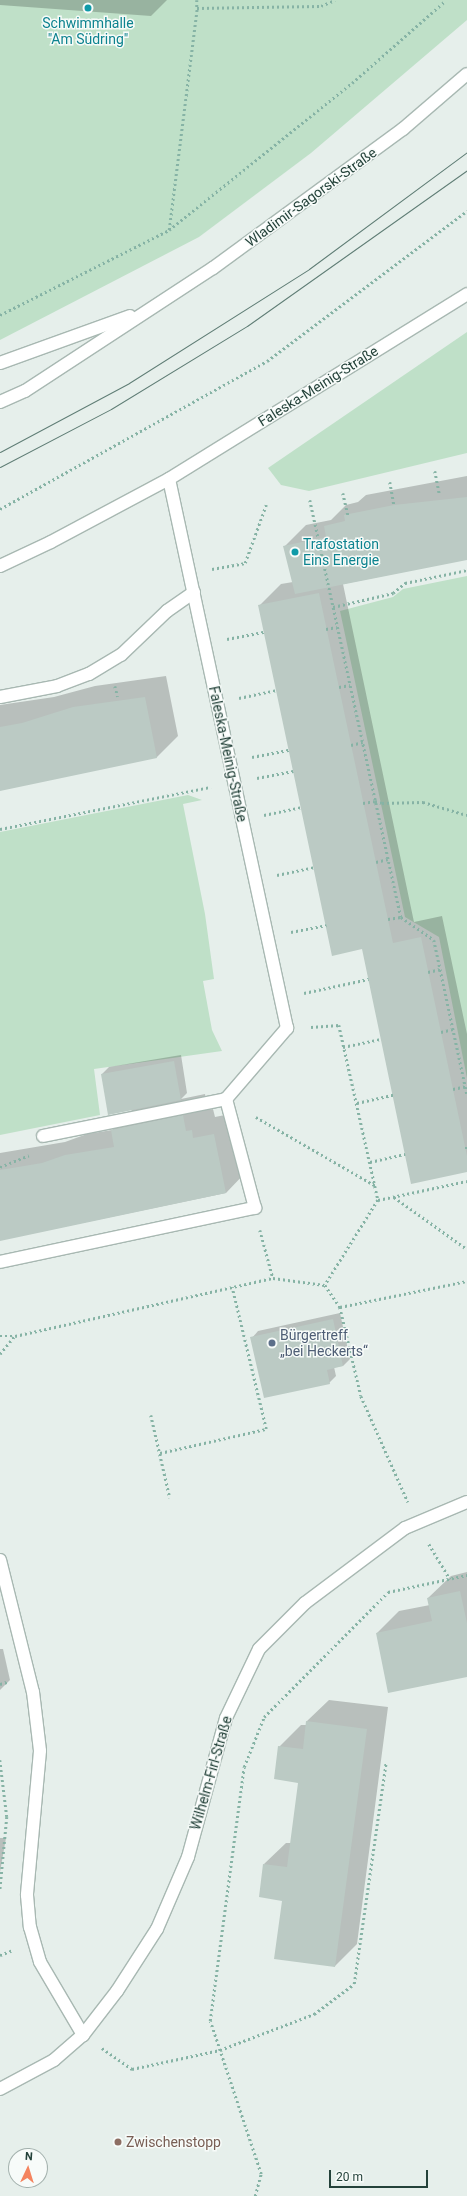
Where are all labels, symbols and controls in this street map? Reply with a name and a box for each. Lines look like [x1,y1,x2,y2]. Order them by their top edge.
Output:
marker: Schwimmhalle "Am Südring" [83,3,93,13]
place label: Schwimmhalle "Am Südring" [42,15,134,48]
street label: Wladimir-Sagorski-Straße [242,144,380,250]
street label: Faleska-Meinig-Straße [255,342,381,430]
place label: Trafostation Eins Energie [303,536,379,568]
marker: Trafostation Eins Energie [290,547,300,557]
street label: Faleska-Meinig-Straße [205,685,251,823]
place label: Bürgertreff „bei Heckerts“ [280,1327,368,1360]
marker: Bürgertreff „bei Heckerts“ [267,1338,277,1348]
street label: Wilhelm-Firl-Straße [187,1714,235,1832]
place label: Zwischenstopp [126,2134,221,2150]
marker: Zwischenstopp [113,2137,123,2147]
north arrow [8,2148,48,2188]
text: N [24,2150,33,2163]
scale bar [331,2162,430,2188]
text: 20 m [336,2170,363,2184]

